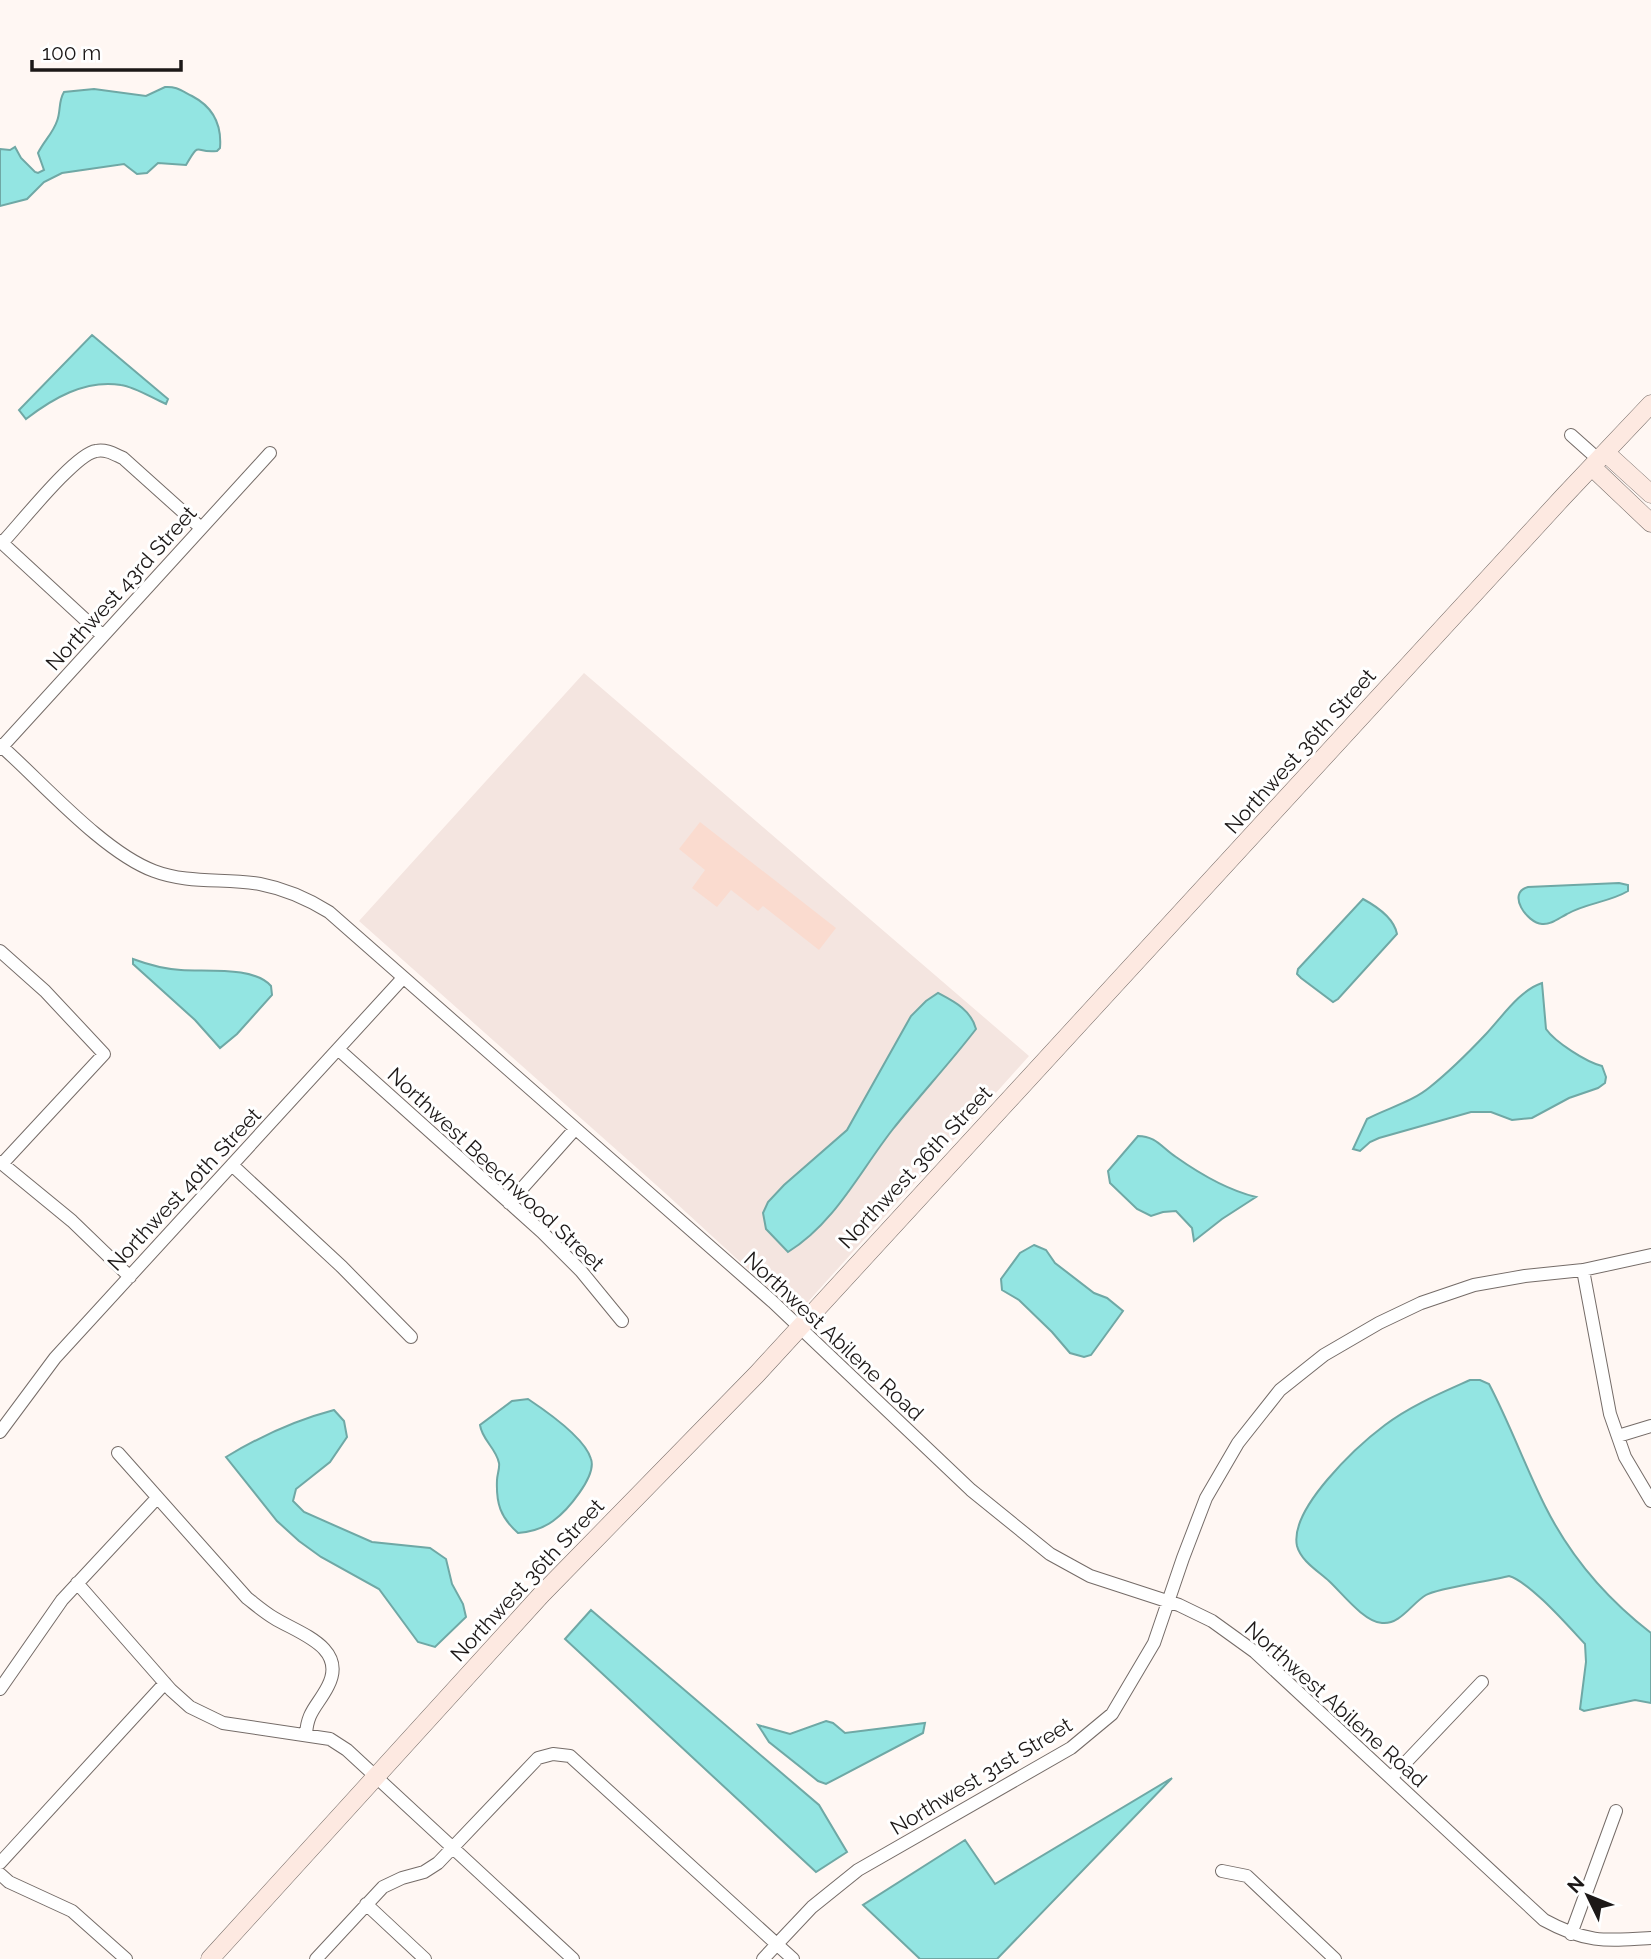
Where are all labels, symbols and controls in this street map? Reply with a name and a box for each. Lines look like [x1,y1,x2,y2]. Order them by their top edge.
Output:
scale bar [32,28,180,72]
text: 100 m [42,40,101,65]
street label: Northwest 43rd Street [40,501,202,675]
street label: Northwest 36th Street [1219,663,1381,839]
street label: Northwest Beechwood Street [383,1062,609,1276]
street label: Northwest 36th Street [833,1081,997,1253]
street label: Northwest 40th Street [102,1102,266,1276]
street label: Northwest Abilene Road [739,1246,929,1426]
street label: Northwest 36th Street [445,1494,609,1666]
street label: Northwest Abilene Road [1240,1616,1432,1792]
street label: Northwest 31st Street [886,1712,1076,1840]
north arrow [1553,1861,1623,1931]
text: N [1563,1872,1589,1897]

